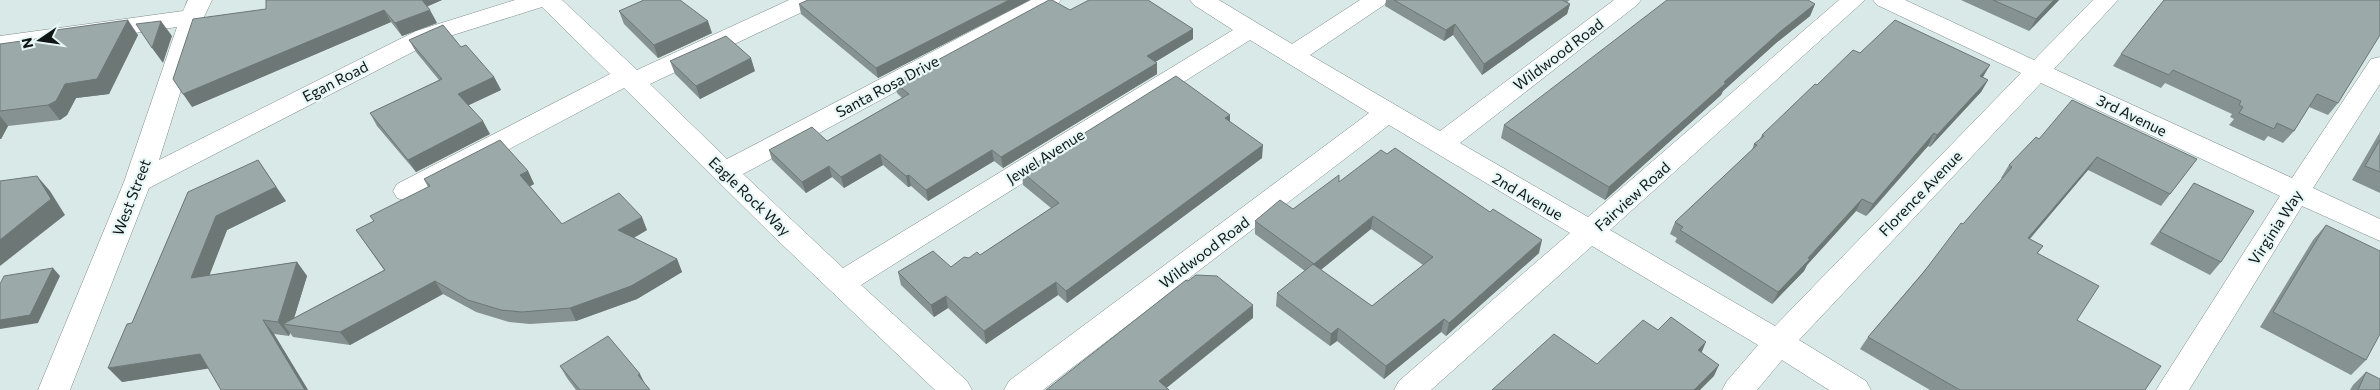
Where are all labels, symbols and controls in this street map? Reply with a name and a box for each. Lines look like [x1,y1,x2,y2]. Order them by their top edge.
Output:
street label: Wildwood Road [1510,14,1606,94]
north arrow [15,15,65,65]
text: N [17,36,36,50]
street label: Santa Rosa Drive [832,51,942,121]
street label: Egan Road [299,57,371,105]
street label: 3rd Avenue [2094,90,2170,140]
street label: Jewel Avenue [1003,125,1087,187]
street label: Florence Avenue [1875,146,1965,239]
street label: Eagle Rock Way [705,153,795,240]
street label: West Street [108,156,154,238]
street label: Fairview Road [1591,157,1673,235]
street label: 2nd Avenue [1490,169,1567,223]
street label: Virginia Way [2244,186,2306,268]
street label: Wildwood Road [1156,212,1252,292]

